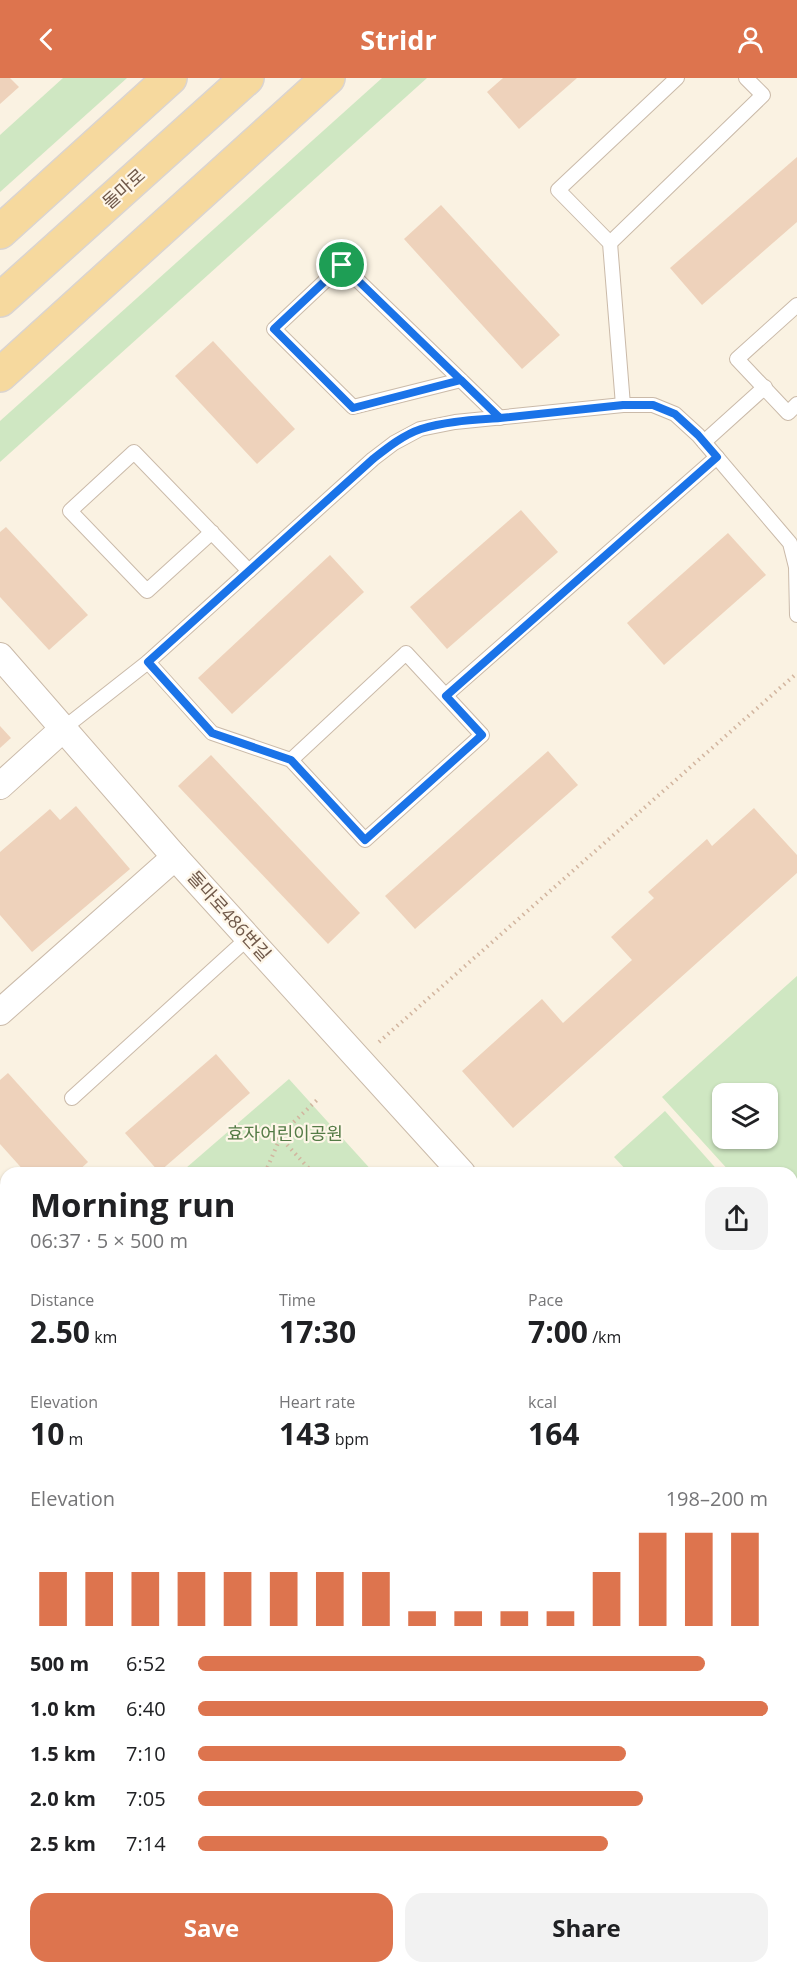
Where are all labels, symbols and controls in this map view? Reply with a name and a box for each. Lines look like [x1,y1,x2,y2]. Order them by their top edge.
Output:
text: Stridr [360,21,437,58]
icon: back [30,23,63,56]
icon: person [734,23,767,56]
street label: 돌마로 [97,163,150,214]
pin [316,239,367,290]
icon: arrive [325,248,358,281]
street label: 돌마로486번길 [183,865,277,966]
map controls [712,1083,778,1149]
button: layers [712,1083,778,1149]
park label: 효자어린이공원 [227,1121,343,1145]
text: Morning run [30,1182,236,1227]
button: share [705,1187,768,1250]
text: 06:37 · 5 × 500 m [30,1227,188,1254]
text: Distance [30,1289,94,1311]
text: Time [279,1289,316,1311]
text: Pace [528,1289,563,1311]
text: 2.50 [30,1311,90,1352]
text: 17:30 [279,1311,356,1352]
text: 7:00 [528,1311,588,1352]
text: km [90,1326,117,1348]
text: /km [588,1326,621,1348]
text: Elevation [30,1391,98,1413]
text: Heart rate [279,1391,355,1413]
text: kcal [528,1391,557,1413]
text: 10 [30,1413,64,1454]
text: 143 [279,1413,330,1454]
text: 164 [528,1413,579,1454]
text: m [64,1428,83,1450]
text: bpm [330,1428,369,1450]
text: Elevation [30,1485,115,1512]
text: 198–200 m [666,1485,768,1512]
text: 500 m [30,1650,89,1677]
text: 6:52 [126,1650,166,1677]
text: 1.0 km [30,1695,96,1722]
text: 6:40 [126,1695,166,1722]
text: 1.5 km [30,1740,96,1767]
text: 7:10 [126,1740,166,1767]
text: 2.0 km [30,1785,96,1812]
text: 7:05 [126,1785,166,1812]
text: 2.5 km [30,1830,96,1857]
text: 7:14 [126,1830,166,1857]
button: Save [30,1893,393,1962]
button: Share [405,1893,768,1962]

